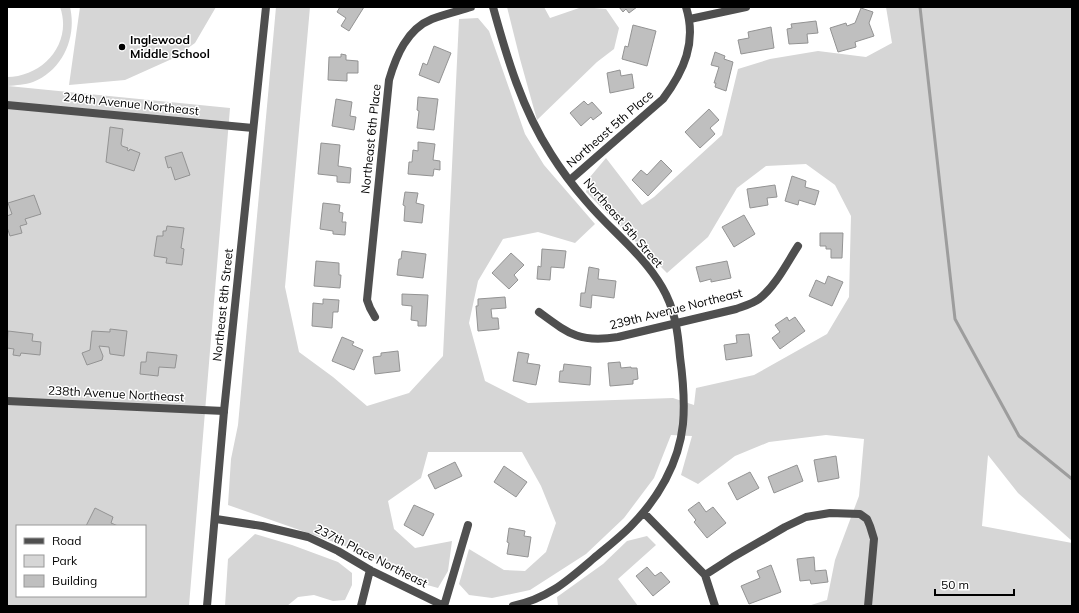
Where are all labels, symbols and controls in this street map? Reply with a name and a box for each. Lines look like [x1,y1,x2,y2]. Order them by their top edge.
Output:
place label: Inglewood Middle School [130,32,210,61]
marker: Inglewood Middle School [117,42,127,52]
street label: Northeast 6th Place [357,83,384,195]
street label: Northeast 5th Place [563,87,656,171]
street label: 240th Avenue Northeast [62,89,200,118]
street label: Northeast 5th Street [581,175,666,270]
street label: Northeast 8th Street [209,248,236,362]
street label: 239th Avenue Northeast [608,285,744,332]
street label: 238th Avenue Northeast [48,382,185,405]
street label: 237th Place Northeast [312,521,430,591]
legend [16,525,146,597]
text: Road [52,533,81,548]
text: Park [52,553,78,568]
scale bar [935,571,1014,597]
text: Building [52,573,97,588]
text: 50 m [941,577,969,592]

